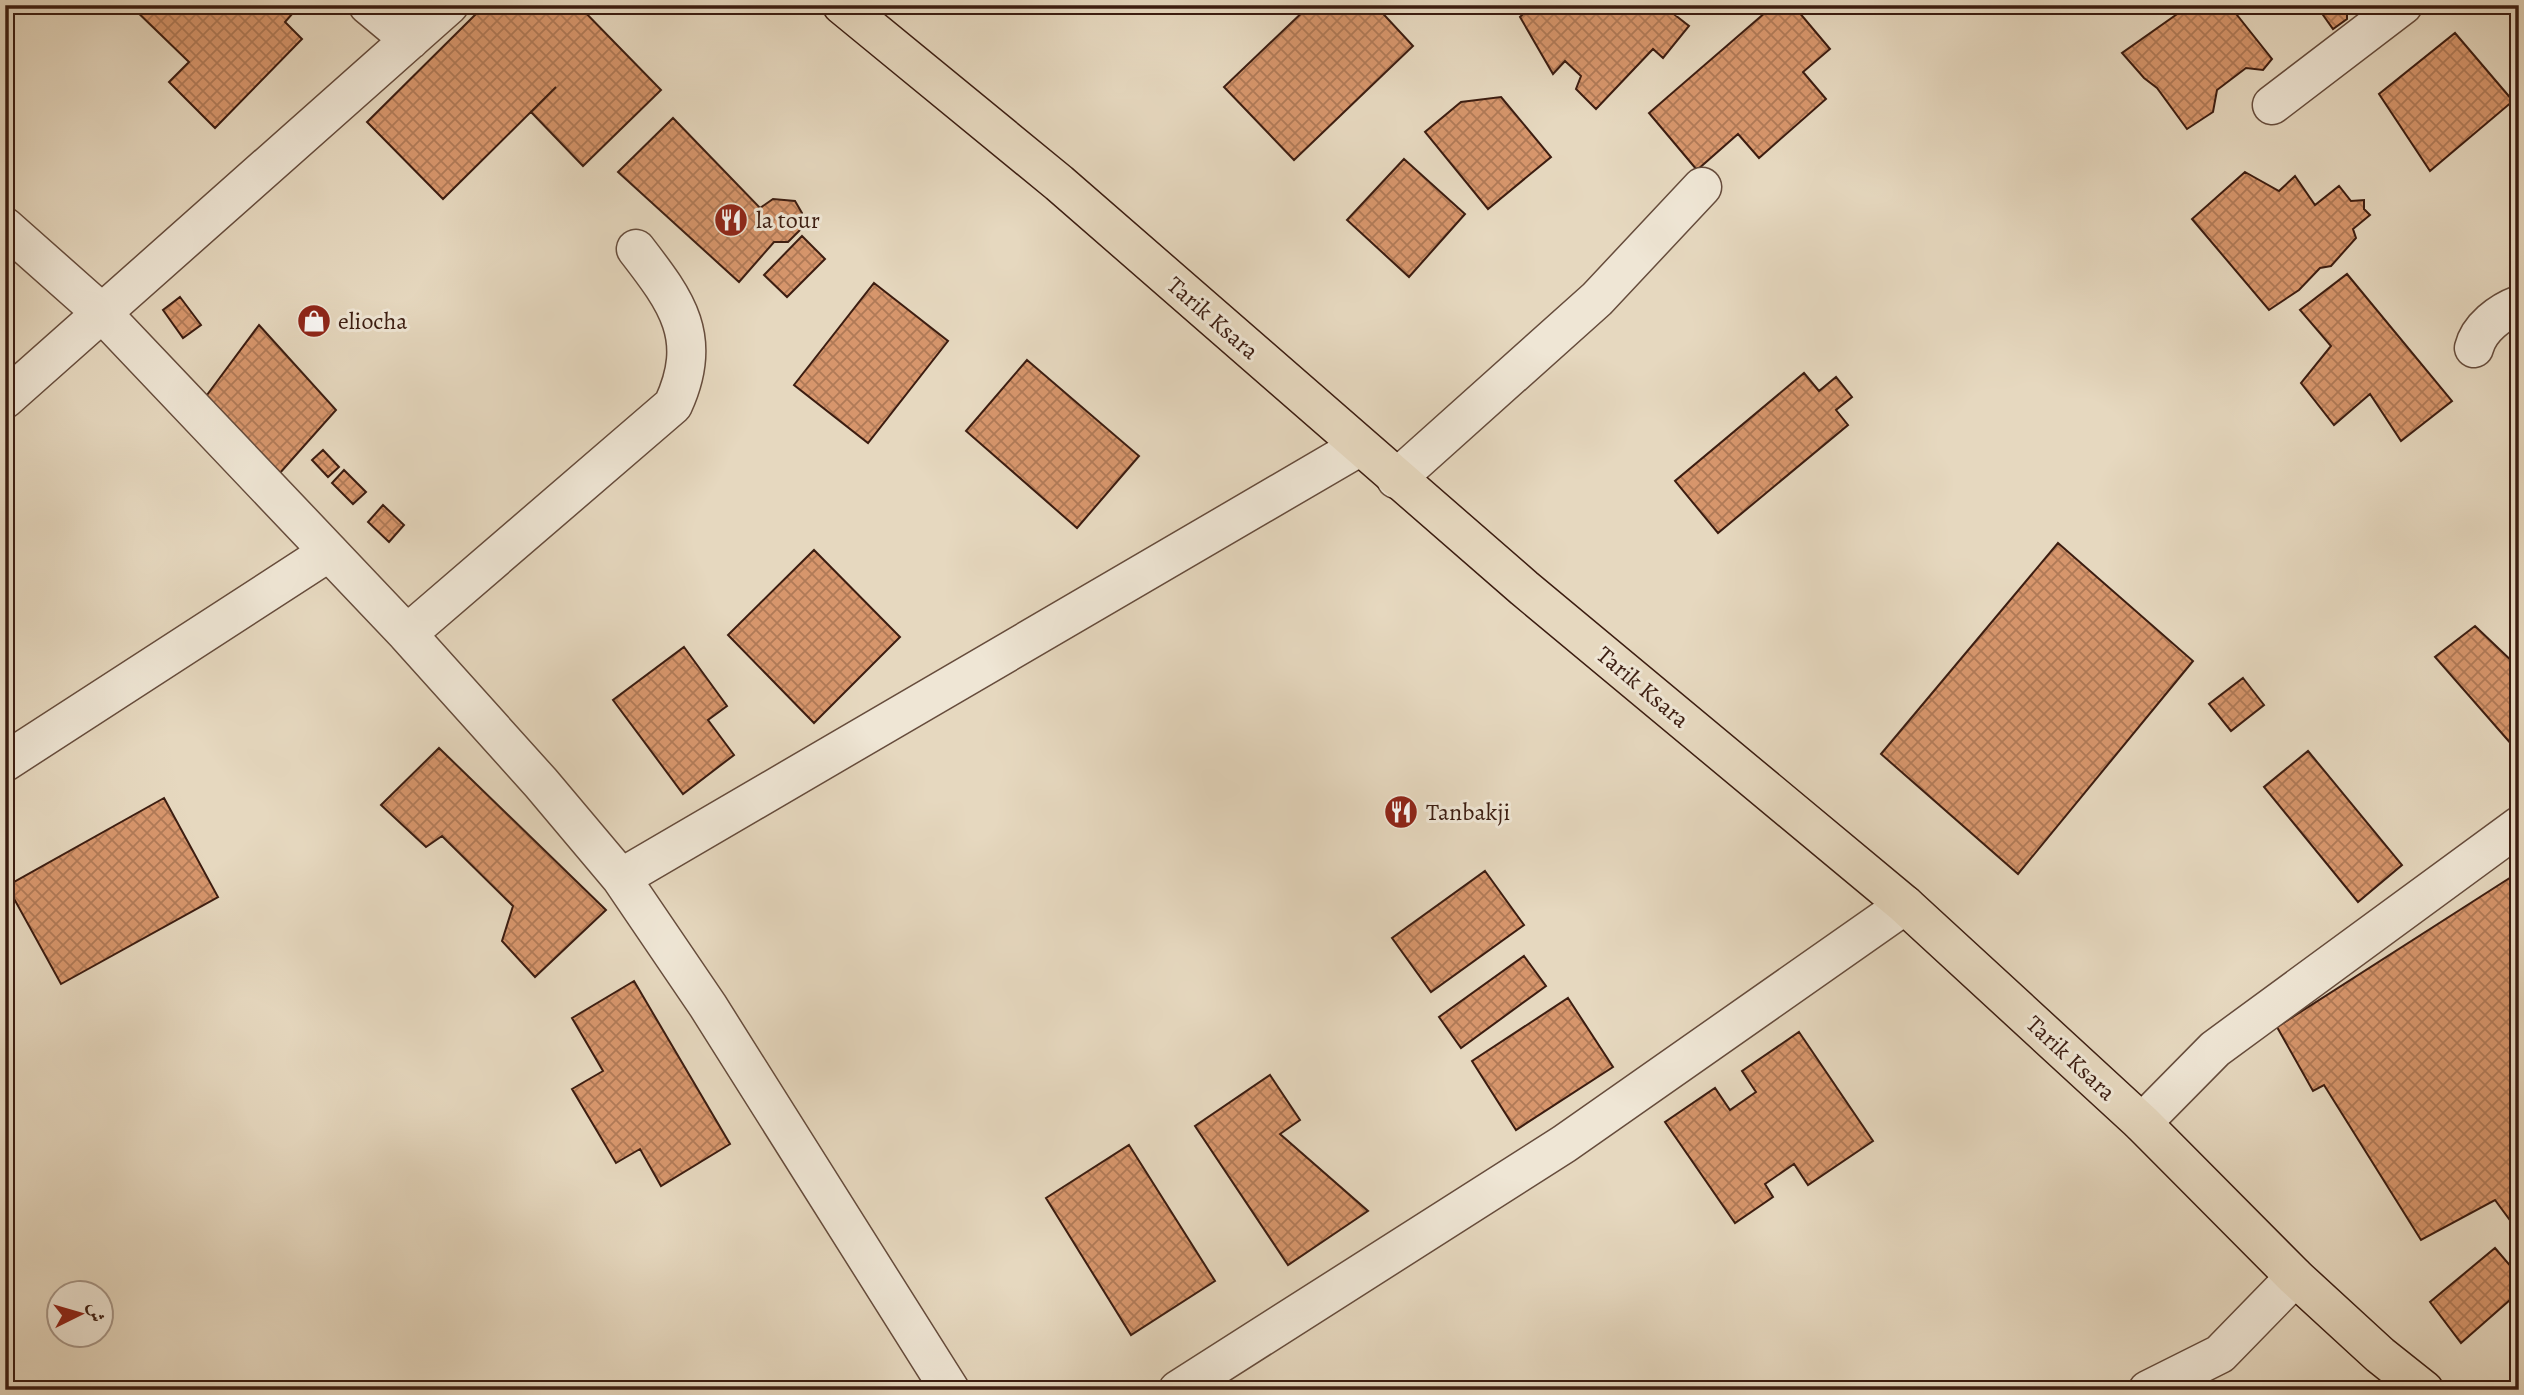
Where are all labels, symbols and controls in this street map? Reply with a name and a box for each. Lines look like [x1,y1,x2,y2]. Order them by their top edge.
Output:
restaurant icon: la tour [712,201,750,239]
place label: la tour [756,204,820,236]
street label: Tarik Ksara [1160,269,1266,367]
shop icon: eliocha [295,302,333,340]
place label: eliocha [338,305,408,337]
street label: Tarik Ksara [1590,639,1697,736]
restaurant icon: Tanbakji [1382,793,1420,831]
place label: Tanbakji [1426,796,1510,828]
street label: Tarik Ksara [2019,1008,2123,1108]
north arrow [46,1280,116,1350]
text: ش [82,1302,110,1323]

